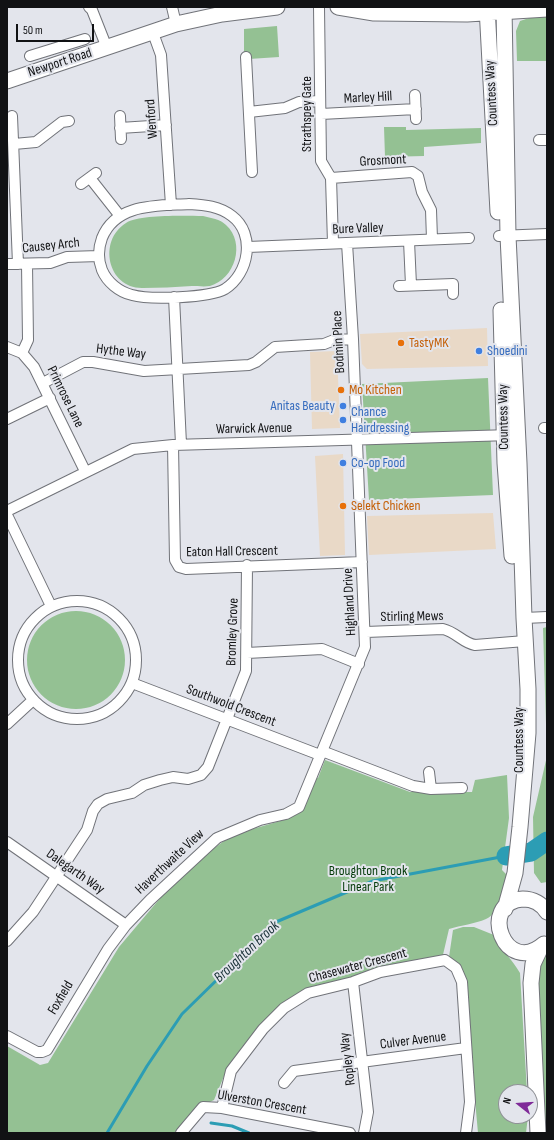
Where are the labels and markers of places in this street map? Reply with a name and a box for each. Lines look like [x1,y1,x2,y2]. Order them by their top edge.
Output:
place label: TastyMK [409,335,449,351]
marker: TastyMK [396,338,406,348]
place label: Shoedini [487,343,527,359]
marker: Shoedini [474,346,484,356]
place label: Mo Kitchen [349,382,402,398]
marker: Mo Kitchen [336,385,346,395]
place label: Anitas Beauty [271,398,335,414]
marker: Anitas Beauty [338,401,348,411]
place label: Chance Hairdressing [351,404,409,436]
marker: Chance Hairdressing [338,415,348,425]
place label: Co-op Food [351,455,405,471]
marker: Co-op Food [338,458,348,468]
place label: Selekt Chicken [351,498,420,514]
marker: Selekt Chicken [338,501,348,511]

